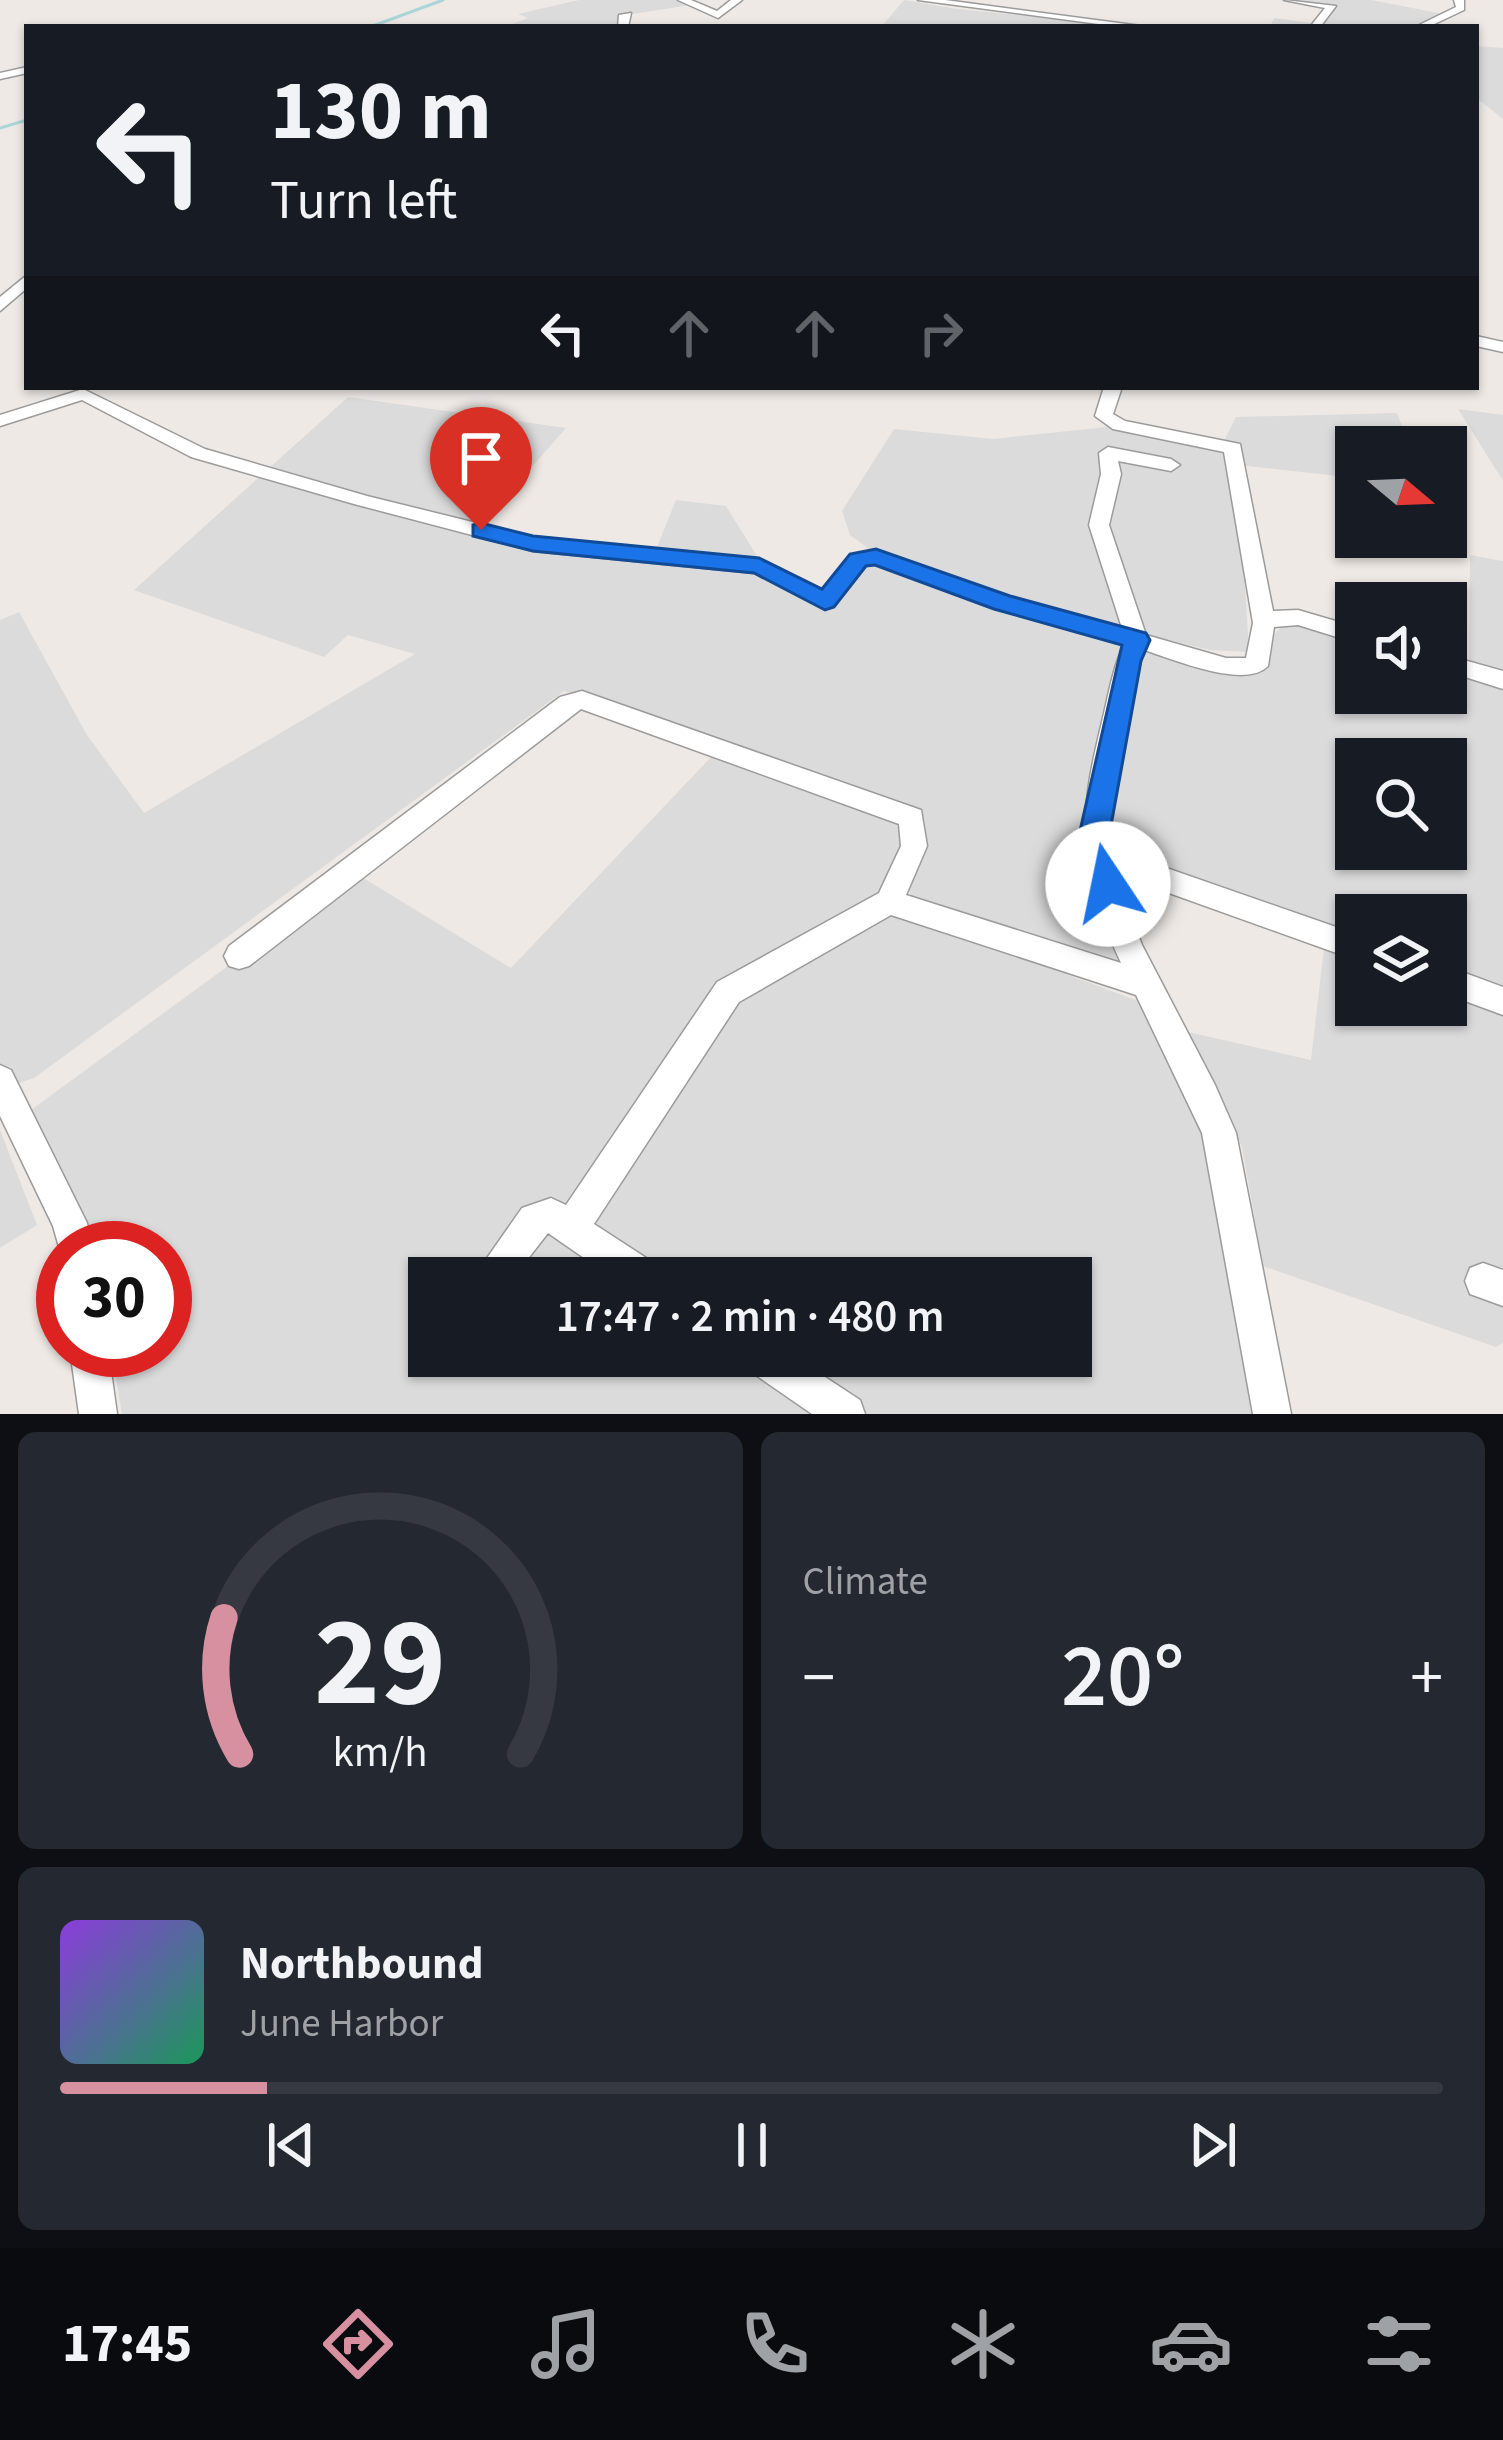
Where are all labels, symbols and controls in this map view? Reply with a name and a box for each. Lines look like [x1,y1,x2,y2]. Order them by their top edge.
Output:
text: 130 m [270,52,492,172]
icon: left [72,72,228,228]
text: Turn left [270,163,457,240]
icon: left [530,300,596,366]
icon: ahead [656,300,722,366]
icon: ahead [782,300,848,366]
icon: right [908,300,974,366]
pin [430,407,532,530]
icon: arrive [448,425,514,491]
north arrow [1335,426,1467,558]
map controls [1335,426,1467,1026]
button: sound [1335,582,1467,714]
button: search [1335,738,1467,870]
position arrow [1045,821,1171,947]
button: layers [1335,894,1467,1026]
speed limit sign: 30 [36,1221,192,1377]
text: 17:47 · 2 min · 480 m [556,1285,944,1349]
text: Climate [803,1554,928,1610]
text: 29 [314,1575,446,1753]
text: 20° [1061,1613,1185,1741]
text: − [803,1631,835,1725]
text: + [1410,1631,1443,1725]
text: km/h [333,1721,428,1782]
text: Northbound [240,1932,484,1996]
text: June Harbor [240,1996,443,2052]
icon: previous [258,2112,324,2178]
icon: pause [719,2112,785,2178]
icon: next [1180,2112,1246,2178]
icon: directions [316,2302,400,2386]
icon: music [524,2302,608,2386]
icon: phone [733,2302,817,2386]
icon: climate [941,2302,1025,2386]
icon: car [1149,2302,1233,2386]
icon: filters [1357,2302,1441,2386]
text: 17:45 [62,2306,192,2383]

